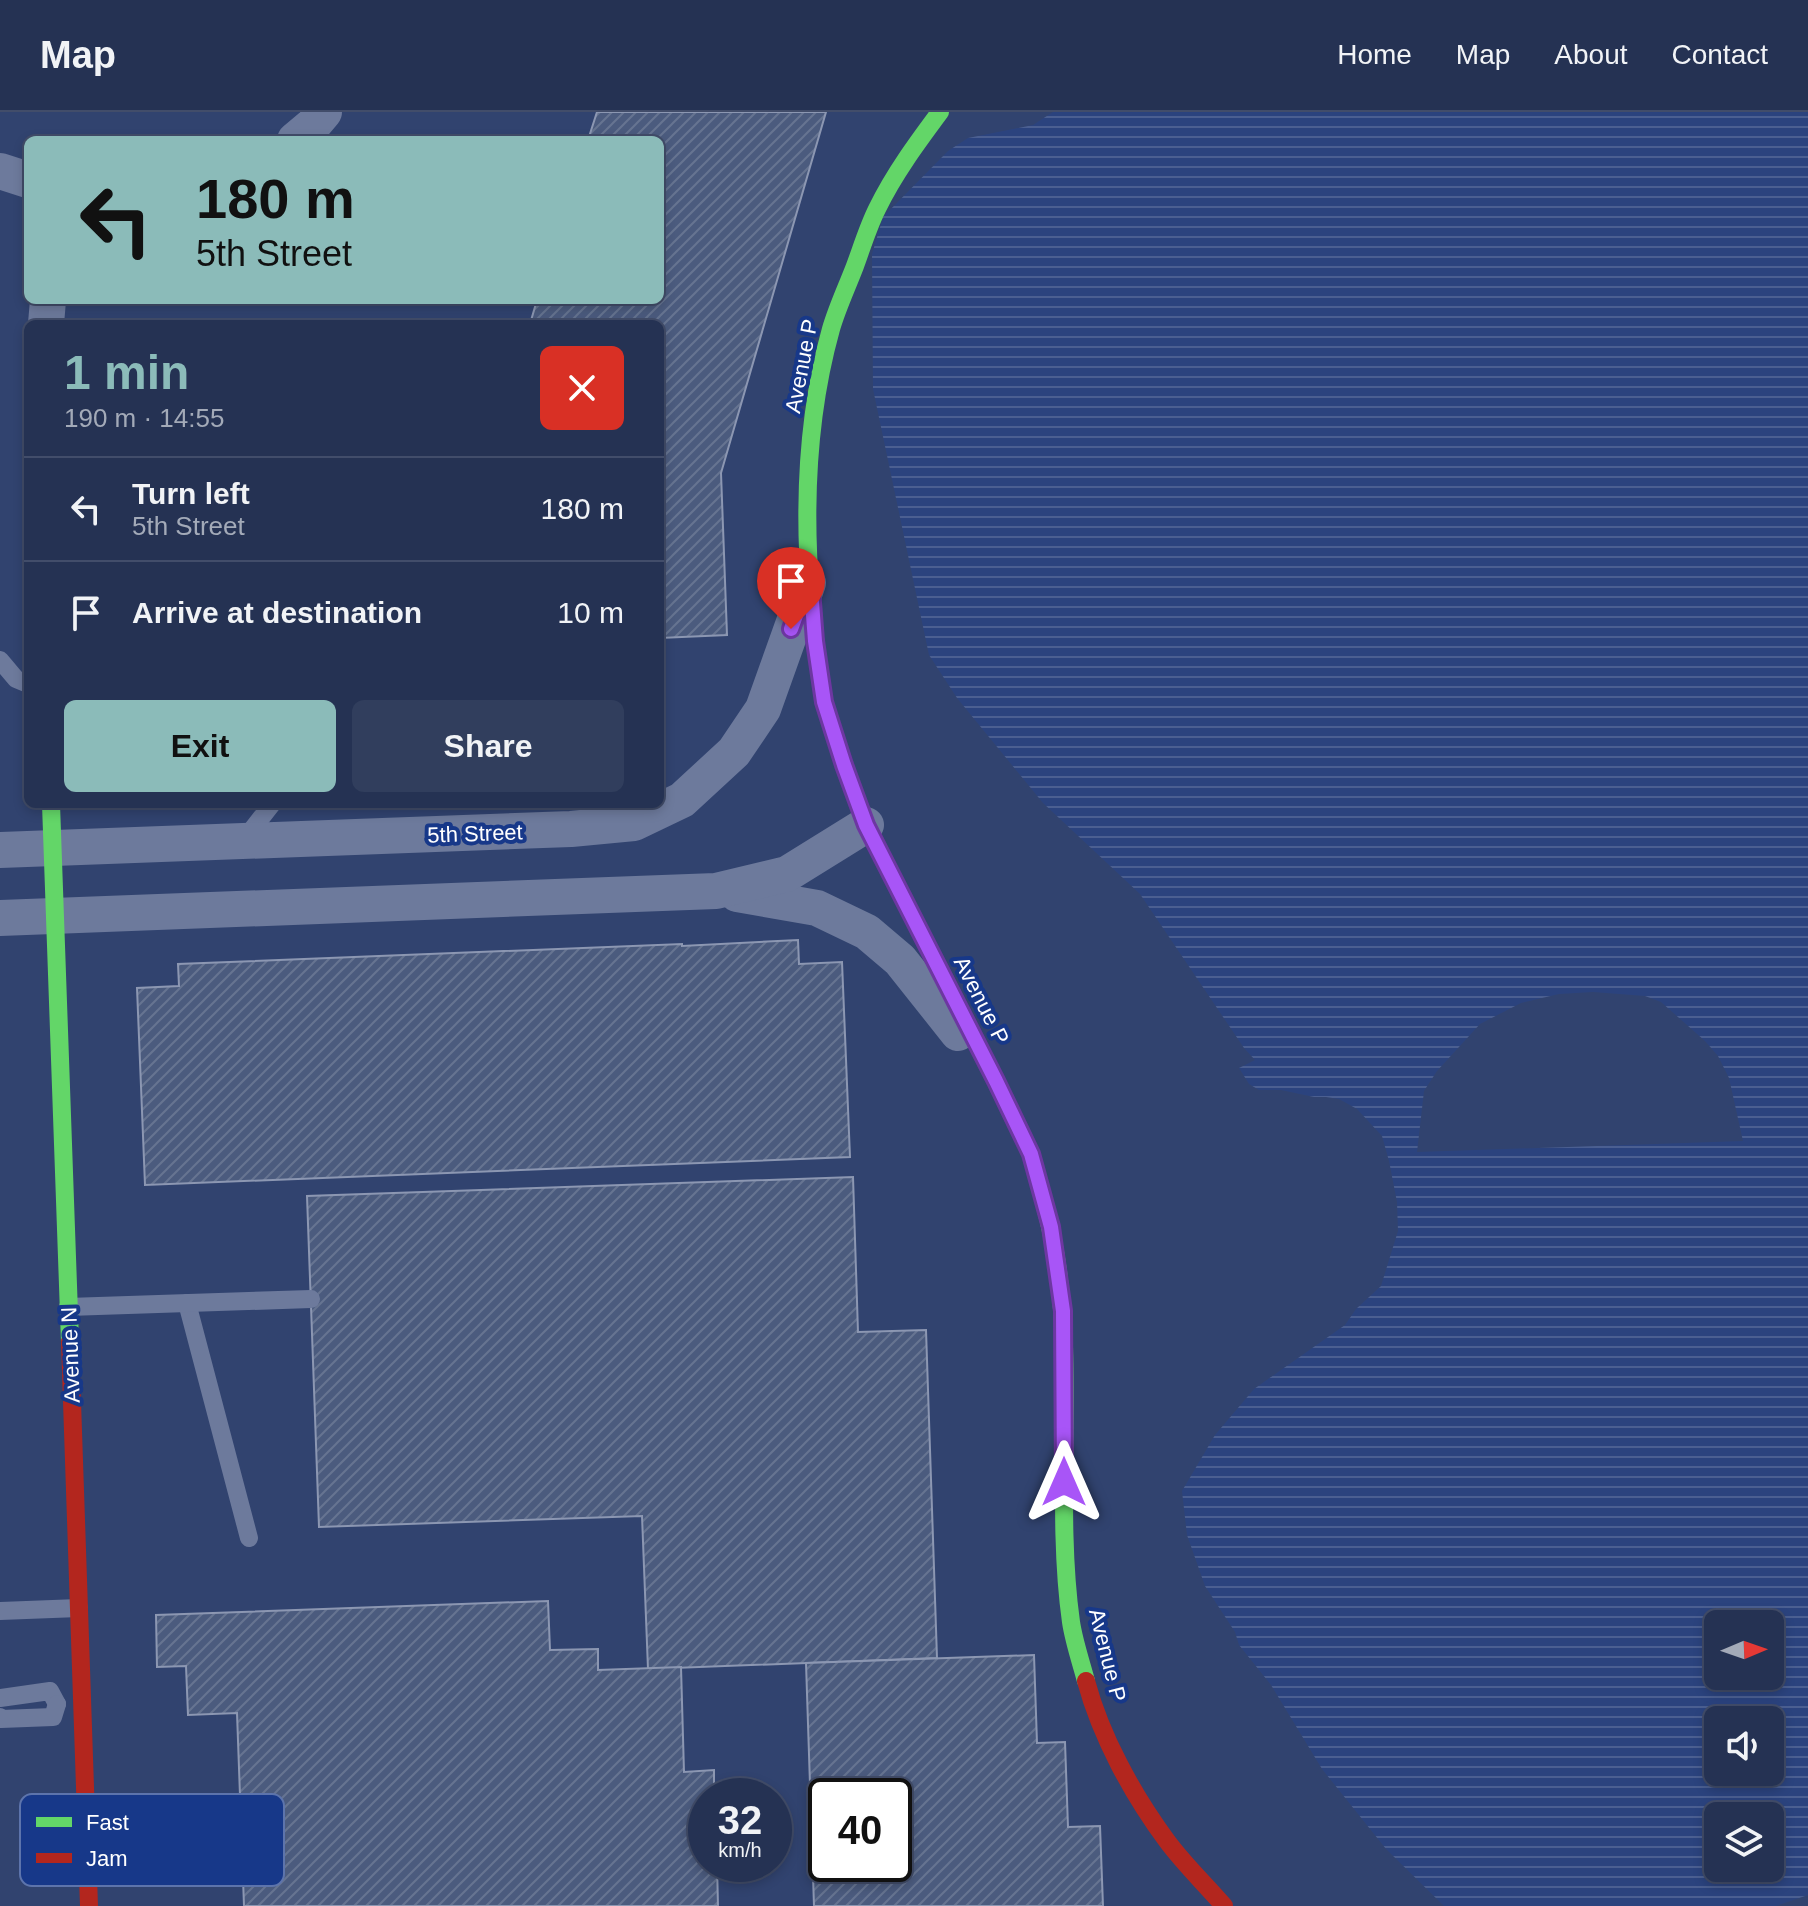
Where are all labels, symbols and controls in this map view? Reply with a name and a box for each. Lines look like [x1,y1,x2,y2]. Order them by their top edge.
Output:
text: Map [40,34,116,76]
text: Home [1337,39,1412,70]
text: Map [1456,39,1510,70]
text: About [1554,39,1628,70]
text: Contact [1672,39,1768,70]
text: 180 m [196,167,355,230]
icon: left [64,168,168,272]
text: 5th Street [196,233,352,274]
street label: Avenue P [780,317,823,415]
text: 1 min [64,346,189,399]
button: close [540,346,624,430]
text: 190 m · 14:55 [64,403,224,433]
text: Turn left [132,477,250,510]
icon: left [64,487,108,531]
text: 180 m [541,492,624,525]
text: 5th Street [132,511,245,541]
pin [757,547,825,629]
icon: arrive [769,559,813,603]
icon: arrive [64,591,108,635]
text: Arrive at destination [132,596,422,629]
text: 10 m [557,596,624,629]
button: Exit [64,700,336,792]
button: Share [352,700,624,792]
street label: 5th Street [427,819,523,848]
street label: Avenue P [949,952,1014,1048]
street label: Avenue N [56,1306,85,1403]
position arrow [1022,1440,1106,1524]
street label: Avenue P [1084,1606,1131,1704]
north arrow [1704,1610,1784,1690]
map controls [1704,1610,1784,1882]
button: sound [1704,1706,1784,1786]
speed limit sign: 40 [808,1778,912,1882]
legend [20,1794,284,1886]
text: 32 [718,1798,762,1842]
button: layers [1704,1802,1784,1882]
text: Fast [86,1810,129,1835]
text: km/h [718,1839,762,1861]
text: Jam [86,1846,128,1871]

